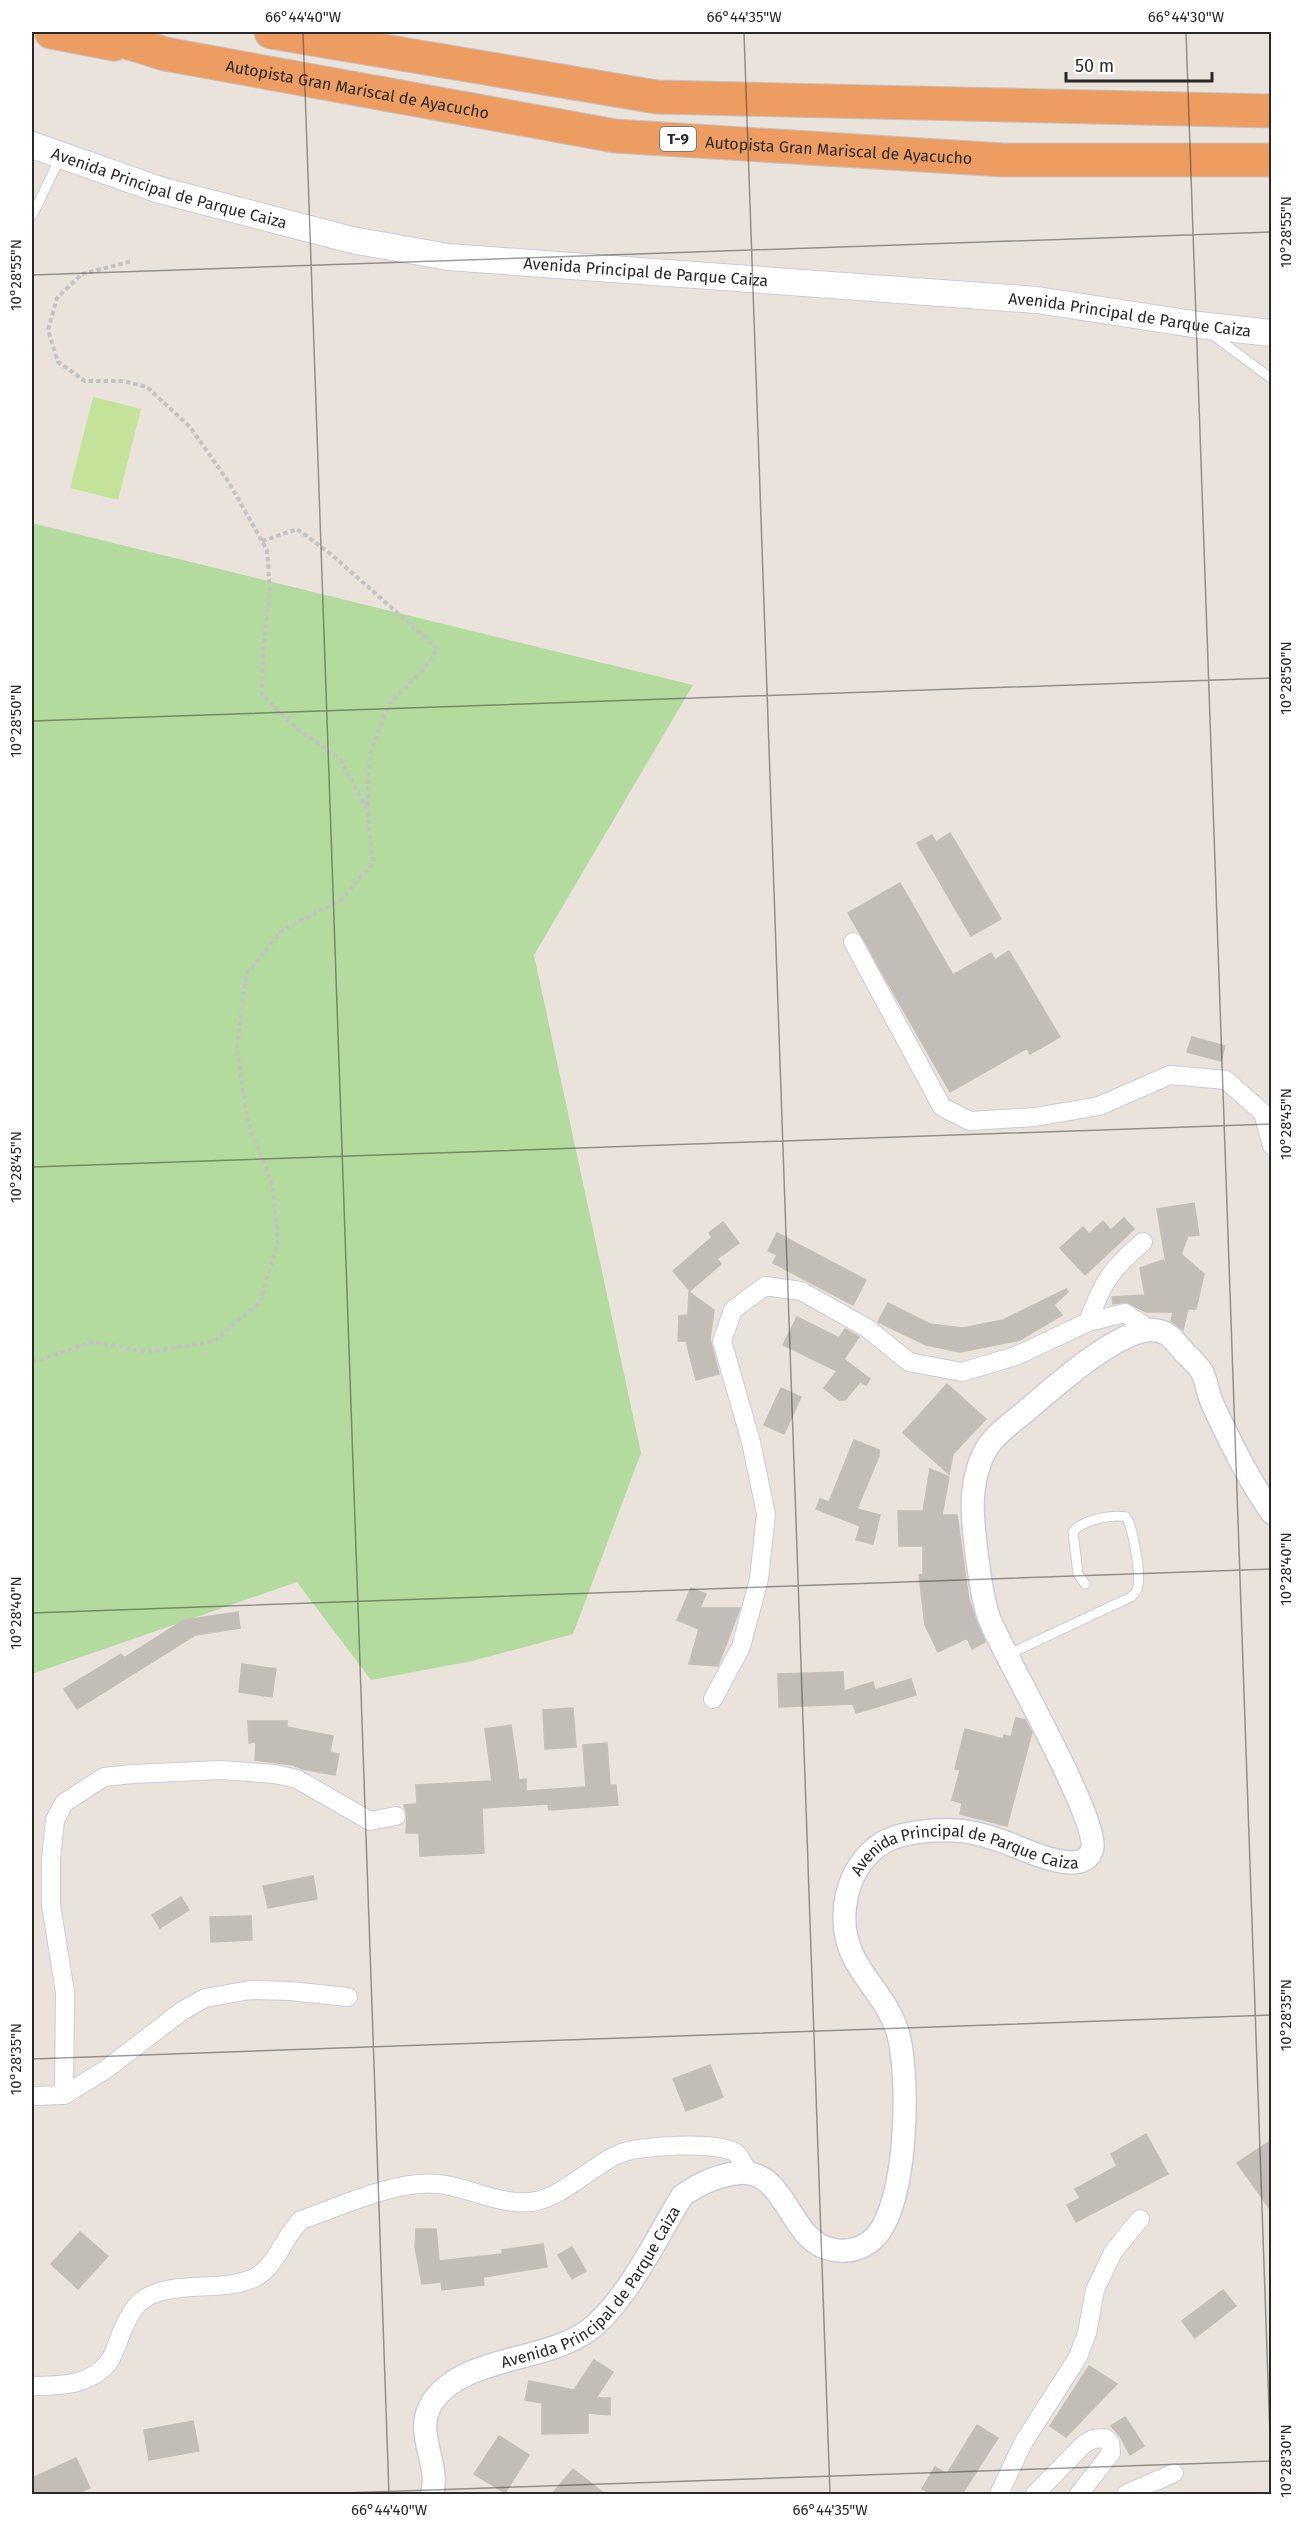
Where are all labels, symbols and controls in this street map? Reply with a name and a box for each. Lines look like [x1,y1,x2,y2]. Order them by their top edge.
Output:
text: 66°44'40"W [265,8,342,26]
text: 66°44'35"W [706,8,782,26]
text: 66°44'30"W [1148,8,1225,26]
scale bar [1066,45,1212,83]
text: 50 m [1075,55,1114,77]
street label: Autopista Gran Mariscal de Ayacucho [224,56,491,122]
road number: T-9 [660,127,696,151]
street label: Autopista Gran Mariscal de Ayacucho [705,132,973,168]
street label: Avenida Principal de Parque Caiza [49,143,289,232]
text: 10°28'55"N [1277,196,1295,268]
text: 10°28'55"N [7,239,25,311]
street label: Avenida Principal de Parque Caiza [523,253,769,290]
street label: Avenida Principal de Parque Caiza [1008,288,1252,340]
text: 10°28'50"N [1277,641,1295,715]
text: 10°28'50"N [7,684,25,758]
text: 10°28'45"N [1277,1088,1295,1160]
text: 10°28'45"N [7,1131,25,1203]
text: 10°28'40"N [1277,1532,1295,1606]
text: 10°28'40"N [7,1576,25,1650]
street label: Avenida Principal de Parque Caiza [846,1821,1079,1879]
text: 10°28'35"N [1277,1979,1295,2051]
text: 10°28'35"N [7,2023,25,2095]
street label: Avenida Principal de Parque Caiza [499,2202,684,2371]
text: 10°28'30"N [1277,2424,1295,2498]
text: 66°44'40"W [351,2501,428,2519]
text: 66°44'35"W [792,2501,868,2519]

